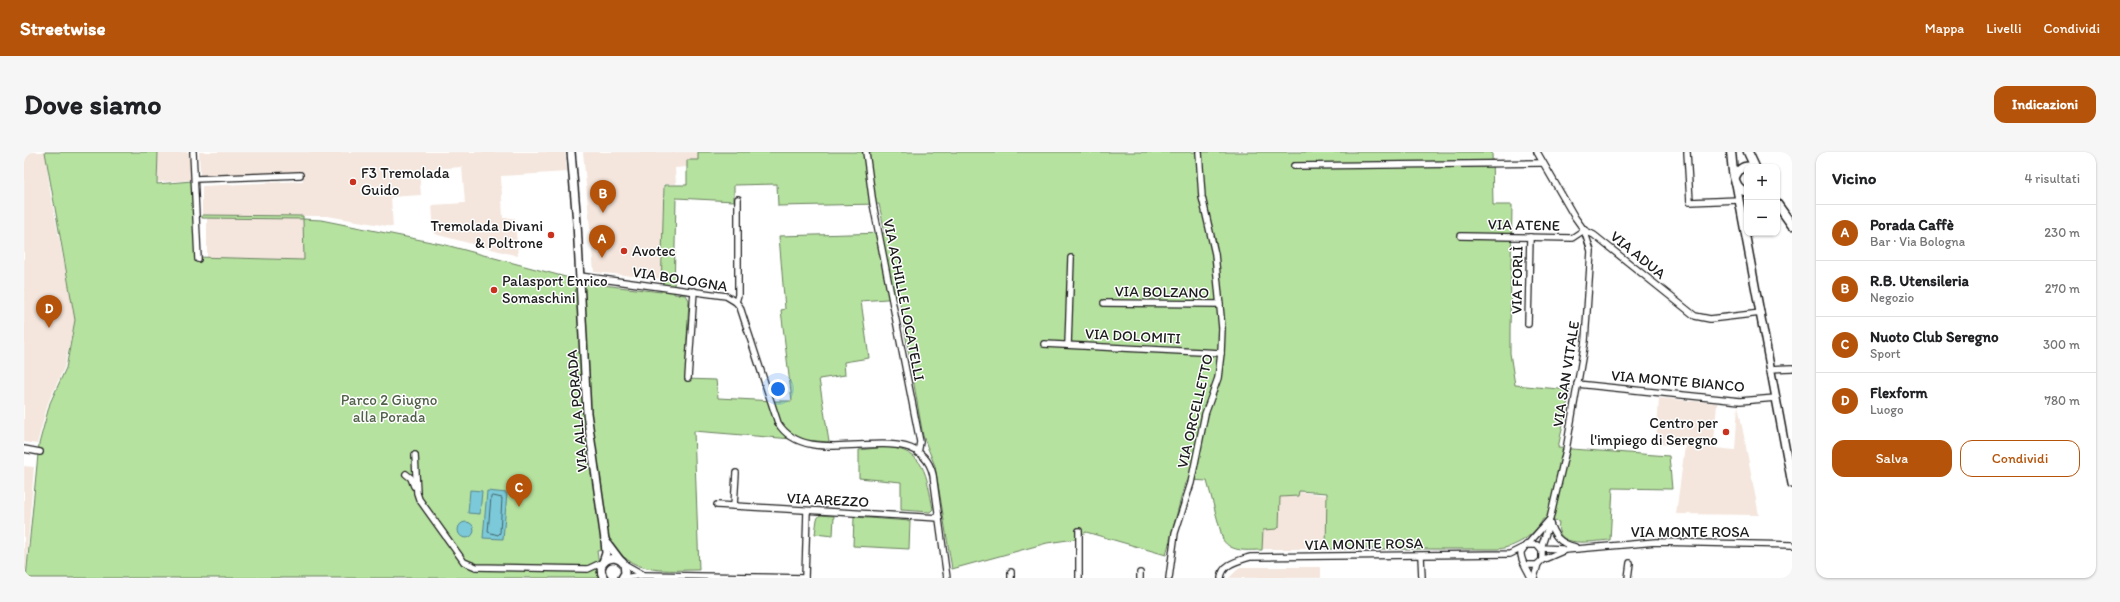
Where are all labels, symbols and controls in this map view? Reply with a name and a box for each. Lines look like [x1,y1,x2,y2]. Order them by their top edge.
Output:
text: Streetwise [20,17,106,40]
text: Mappa [1925,20,1964,37]
text: Livelli [1986,20,2021,37]
text: Condividi [2043,20,2100,37]
button: Indicazioni [1994,86,2096,123]
text: Dove siamo [24,87,161,121]
place label: F3 Tremolada Guido [361,164,450,199]
map controls [1744,164,1780,236]
button: + [1744,164,1780,200]
text: Vicino [1832,168,1876,188]
text: 4 risultati [2024,171,2080,186]
marker: F3 Tremolada Guido [348,177,358,187]
pin: B [590,180,616,213]
button: − [1744,200,1780,236]
street label: VIA ATENE [1488,215,1560,235]
text: Porada Caffè [1870,216,1954,234]
place label: Tremolada Divani & Poltrone [431,217,543,252]
street label: VIA ACHILLE LOCATELLI [879,217,929,383]
pin: A [589,225,615,258]
text: A [1841,225,1849,240]
text: 230 m [2044,225,2080,240]
street label: VIA ADUA [1607,227,1670,283]
marker: Tremolada Divani & Poltrone [546,230,556,240]
text: Bar · Via Bologna [1870,234,1965,249]
place label: Avotec [632,242,676,260]
marker: Avotec [619,246,629,256]
street label: VIA FORLÌ [1507,246,1527,314]
street label: VIA BOLOGNA [631,263,729,295]
place label: Palasport Enrico Somaschini [502,272,608,307]
text: R.B. Utensileria [1870,272,1969,290]
text: B [1841,281,1849,296]
text: 270 m [2045,281,2080,296]
street label: VIA BOLZANO [1115,282,1210,302]
marker: Palasport Enrico Somaschini [489,285,499,295]
text: Negozio [1870,290,1914,305]
pin: D [36,295,62,328]
street label: VIA SAN VITALE [1549,320,1583,428]
street label: VIA DOLOMITI [1085,325,1181,347]
text: Nuoto Club Seregno [1870,328,1999,346]
text: C [1841,337,1849,352]
text: 300 m [2043,337,2080,352]
text: Sport [1870,346,1901,361]
street label: VIA ALLA PORADA [563,349,591,473]
street label: VIA ORCELLETTO [1173,352,1217,470]
street label: VIA MONTE BIANCO [1610,366,1746,396]
your location [768,379,788,399]
text: Flexform [1870,384,1928,402]
park label: Parco 2 Giugno alla Porada [341,391,437,426]
text: D [1841,393,1849,408]
text: 780 m [2045,393,2080,408]
text: Luogo [1870,402,1904,417]
place label: Centro per l'impiego di Seregno [1590,414,1718,449]
marker: Centro per l'impiego di Seregno [1721,427,1731,437]
button: Salva [1832,440,1952,477]
button: Condividi [1960,440,2080,477]
pin: C [506,474,532,507]
street label: VIA AREZZO [786,489,870,511]
street label: VIA MONTE ROSA [1631,523,1750,541]
street label: VIA MONTE ROSA [1305,534,1424,554]

